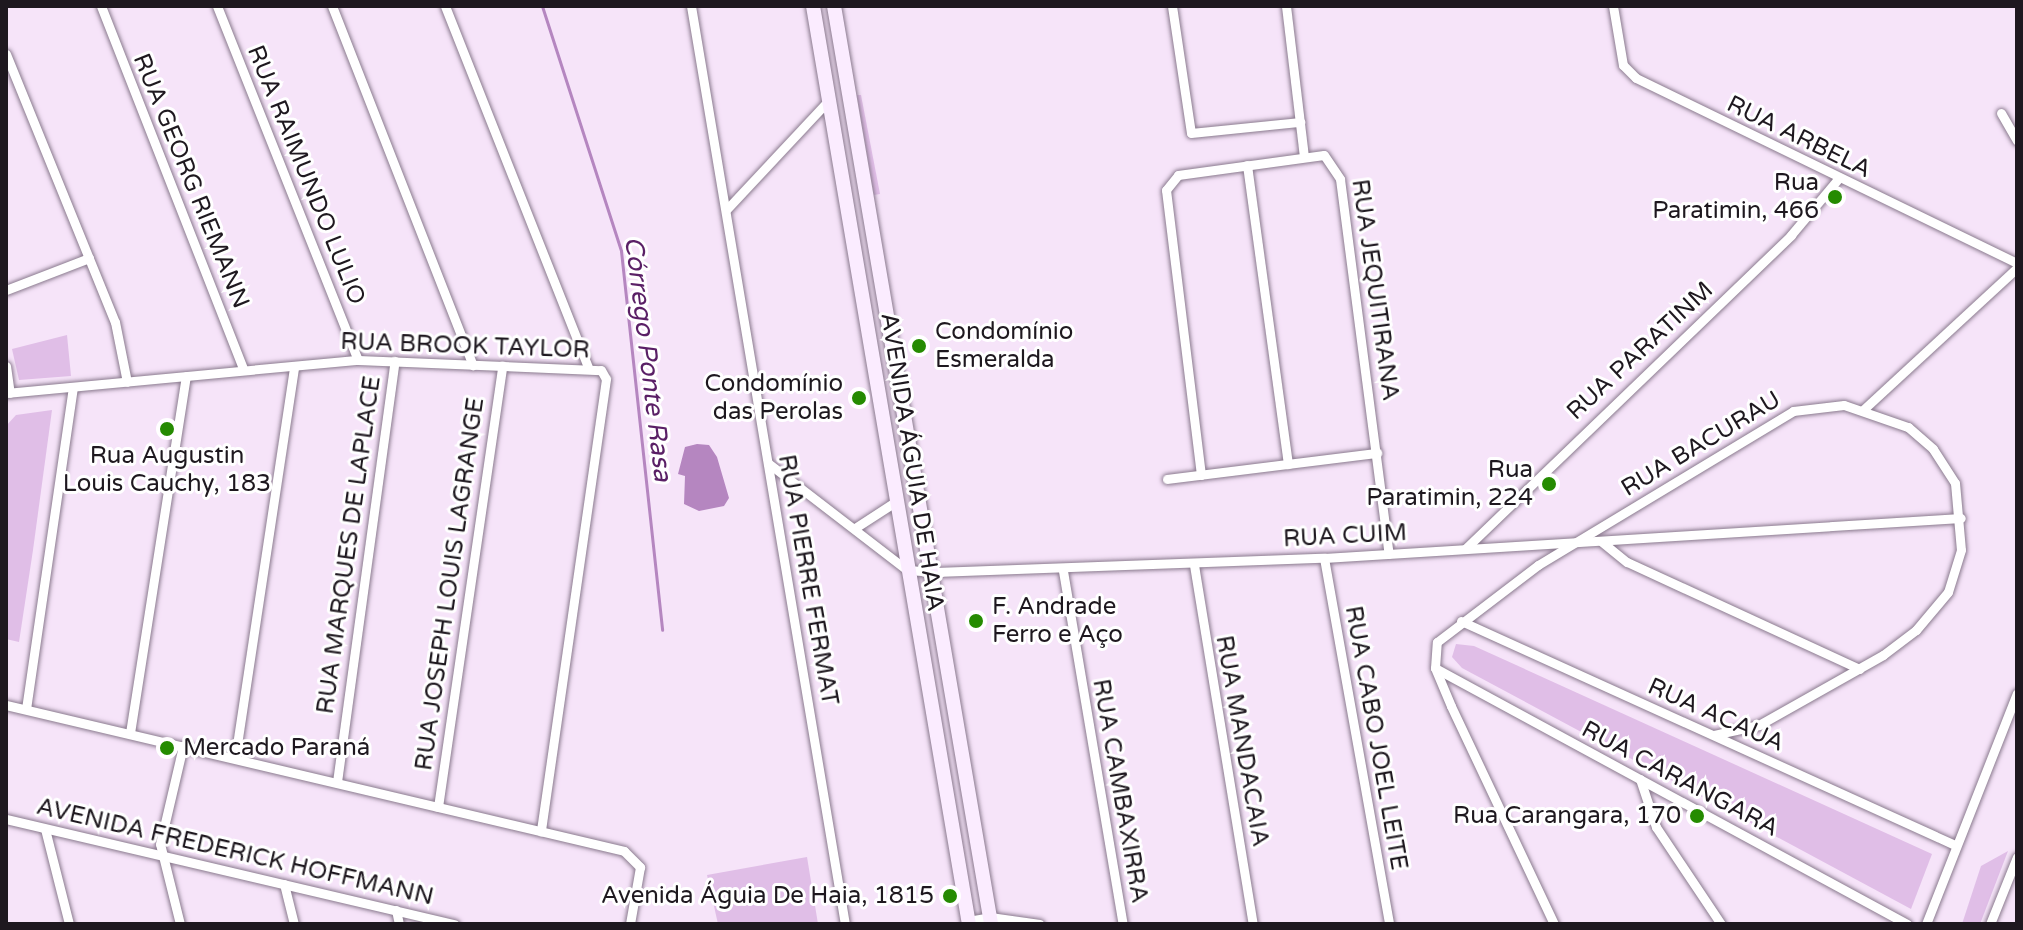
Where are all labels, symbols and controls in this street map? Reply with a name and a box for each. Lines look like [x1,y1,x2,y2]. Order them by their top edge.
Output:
street label: RUA RAIMUNDO LULIO [241,41,371,309]
street label: RUA GEORG RIEMANN [127,49,255,313]
street label: RUA ARBELA [1722,90,1876,184]
place label: Rua Paratimin, 466 [1652,169,1819,225]
street label: RUA JEQUITIRANA [1345,177,1405,403]
marker: Rua Paratimin, 466 [1826,188,1844,206]
water label: Córrego Ponte Rasa [617,235,679,483]
street label: RUA PARATINM [1561,276,1719,426]
street label: AVENIDA ÁGUIA DE HAIA [874,311,950,613]
place label: Condomínio Esmeralda [935,318,1073,374]
street label: RUA BROOK TAYLOR [340,327,590,365]
marker: Condomínio Esmeralda [910,337,928,355]
place label: Condomínio das Perolas [705,370,843,426]
street label: RUA MARQUES DE LAPLACE [311,374,387,716]
street label: RUA BACURAU [1616,385,1786,503]
marker: Condomínio das Perolas [850,389,868,407]
street label: RUA JOSEPH LOUIS LAGRANGE [410,396,490,772]
marker: Rua Augustin Louis Cauchy, 183 [158,420,176,438]
place label: Rua Augustin Louis Cauchy, 183 [63,442,271,498]
street label: RUA PIERRE FERMAT [772,452,844,708]
place label: Rua Paratimin, 224 [1366,456,1533,512]
marker: Rua Paratimin, 224 [1540,475,1558,493]
street label: RUA CUIM [1282,518,1408,554]
place label: F. Andrade Ferro e Aço [992,593,1123,649]
street label: RUA CABO JOEL LEITE [1339,604,1413,872]
marker: F. Andrade Ferro e Aço [967,612,985,630]
street label: RUA MANDACAIA [1209,633,1275,849]
street label: RUA ACAUA [1643,672,1789,758]
street label: RUA CAMBAXIRRA [1086,677,1154,905]
street label: RUA CARANGARA [1577,715,1783,843]
place label: Mercado Paraná [183,734,370,762]
marker: Mercado Paraná [158,739,176,757]
street label: AVENIDA FREDERICK HOFFMANN [34,792,436,912]
place label: Rua Carangara, 170 [1453,802,1681,830]
marker: Rua Carangara, 170 [1688,807,1706,825]
place label: Avenida Águia De Haia, 1815 [601,882,934,910]
marker: Avenida Águia De Haia, 1815 [941,887,959,905]

